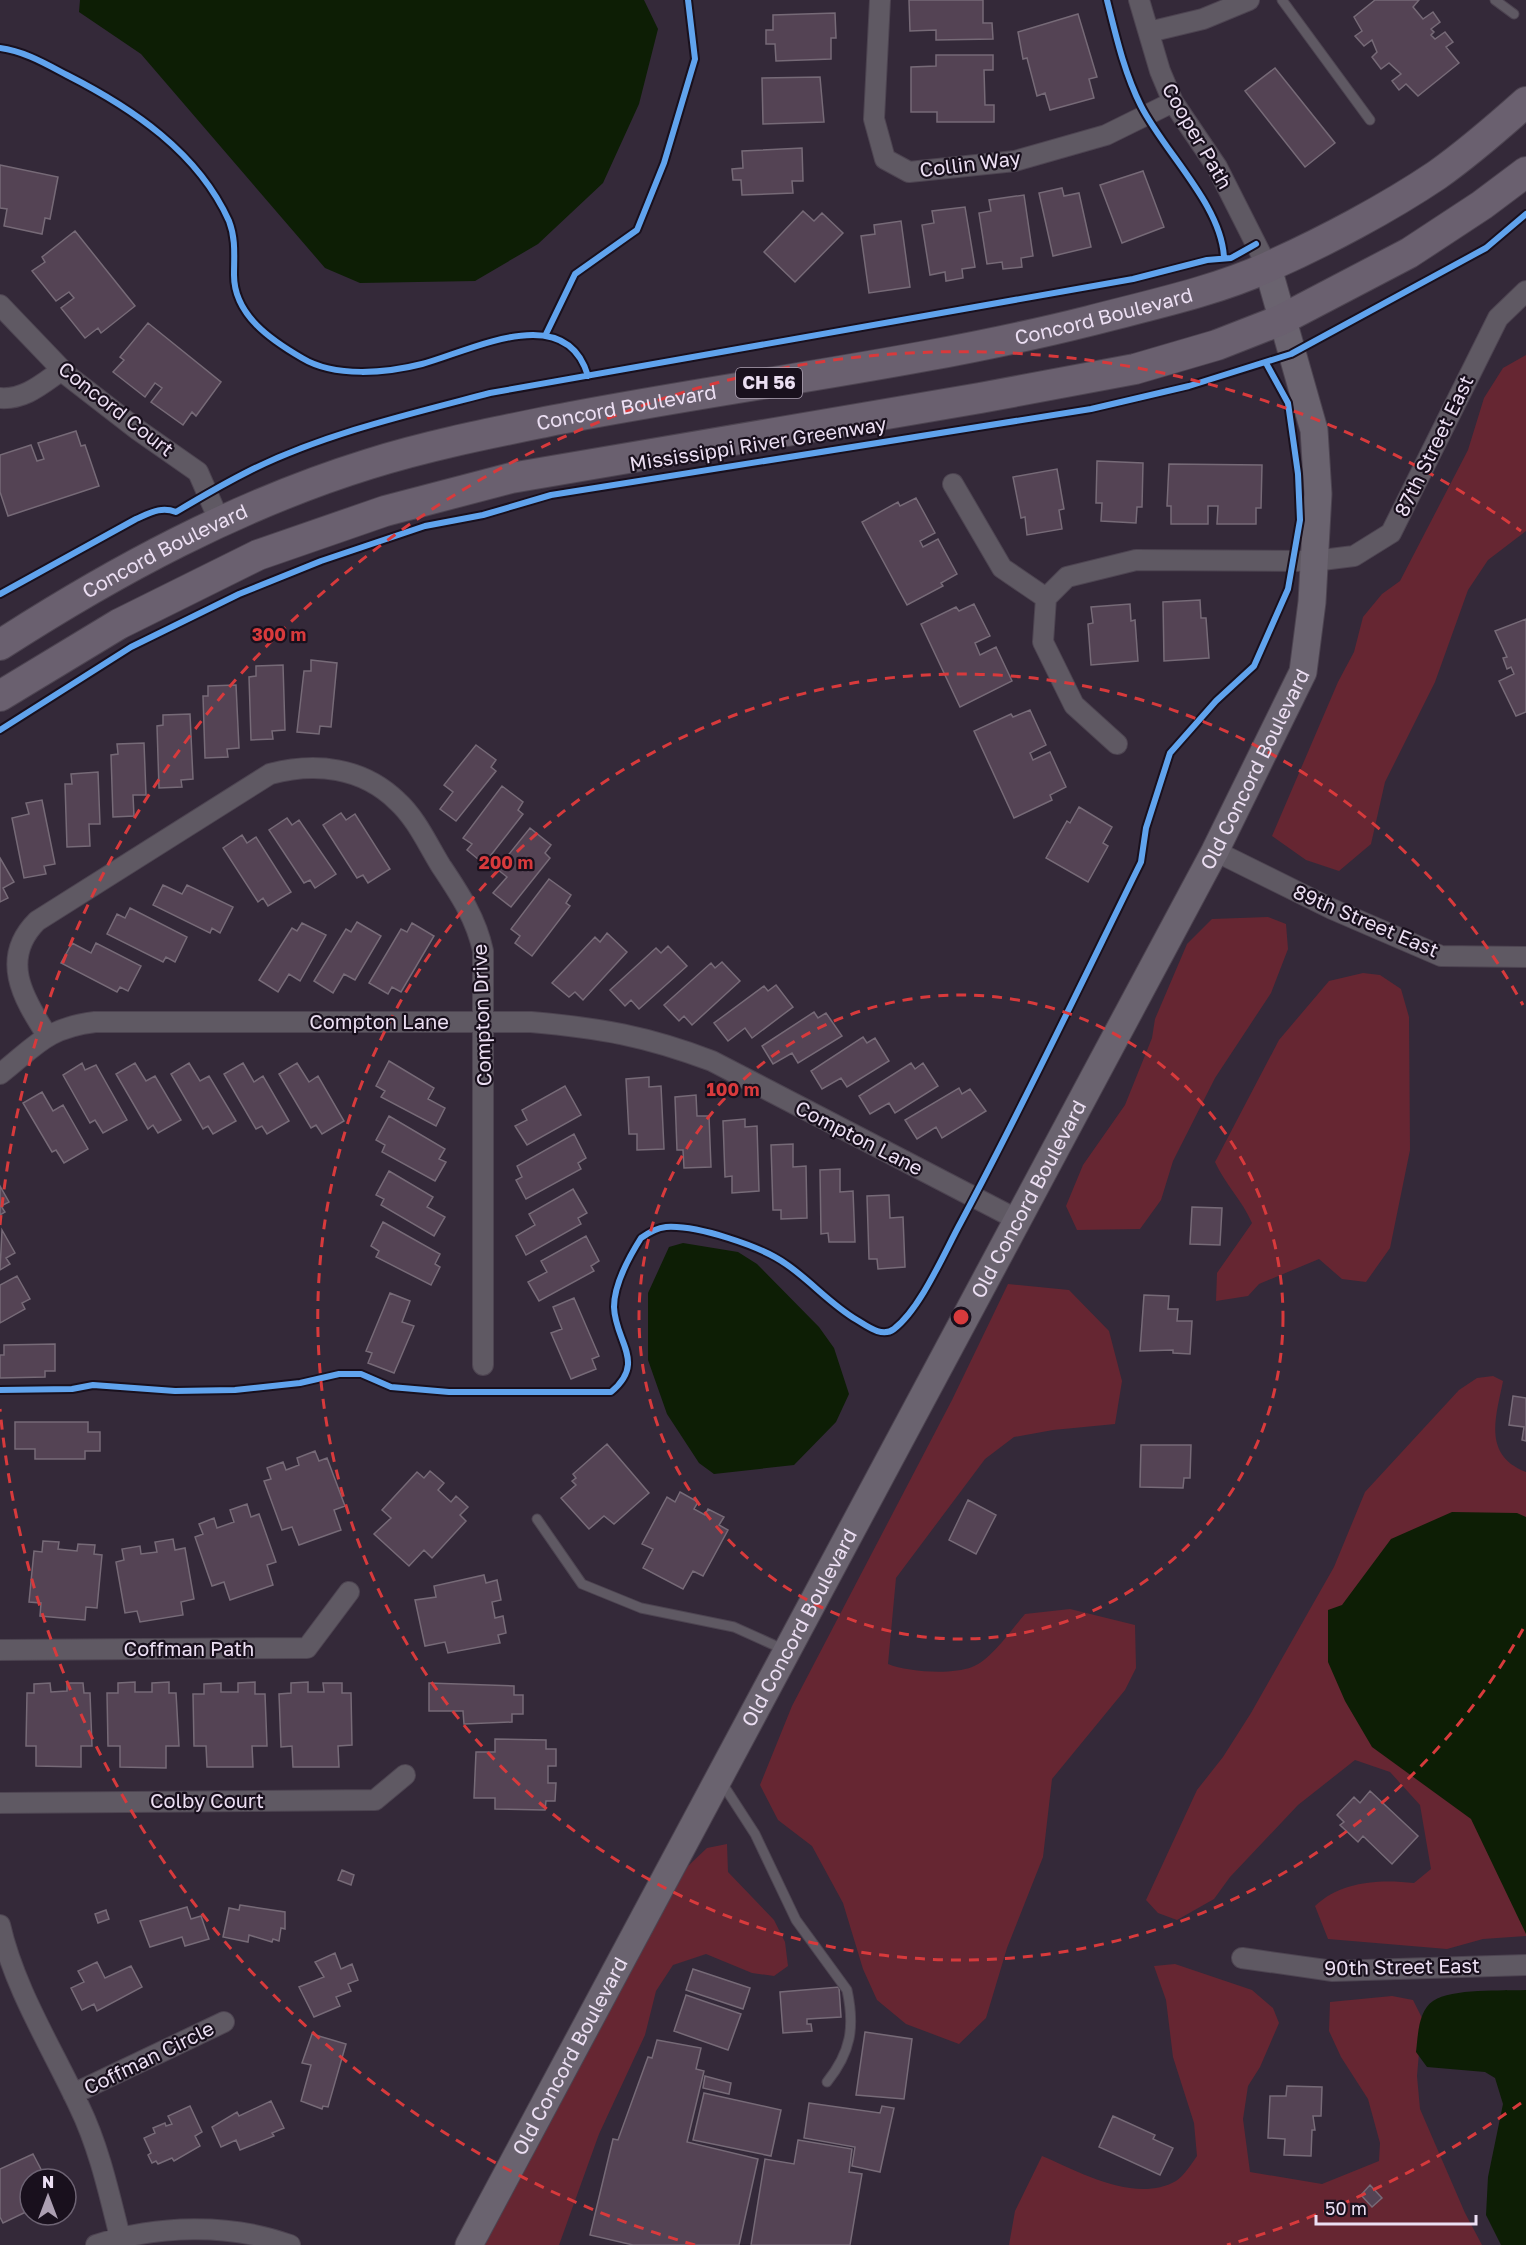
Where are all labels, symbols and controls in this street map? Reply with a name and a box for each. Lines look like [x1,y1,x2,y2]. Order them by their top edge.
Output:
street label: Cooper Path [1158,78,1238,193]
street label: Collin Way [918,145,1022,181]
street label: Concord Boulevard [1012,282,1195,349]
street label: Concord Court [54,356,179,461]
road number: CH 56 [736,368,802,398]
street label: 87th Street East [1389,371,1478,520]
street label: Concord Boulevard [534,379,718,434]
street label: Mississippi River Greenway [628,411,888,475]
street label: Concord Boulevard [78,498,251,603]
text: 300 m [252,623,306,645]
street label: Old Concord Boulevard [1194,665,1314,873]
text: 200 m [479,851,533,873]
street label: 89th Street East [1290,879,1443,962]
street label: Compton Drive [467,943,495,1087]
street label: Compton Lane [309,1009,449,1033]
text: 100 m [707,1078,759,1100]
street label: Compton Lane [792,1095,927,1180]
street label: Old Concord Boulevard [965,1096,1090,1302]
centre of rings [951,1307,971,1327]
street label: Old Concord Boulevard [736,1524,861,1730]
street label: Coffman Path [124,1636,254,1660]
street label: Colby Court [150,1788,264,1812]
street label: Old Concord Boulevard [506,1953,632,2159]
street label: 90th Street East [1324,1953,1480,1979]
street label: Coffman Circle [80,2015,218,2099]
north arrow [18,2167,78,2227]
text: N [42,2172,54,2192]
scale bar [1316,2188,1476,2226]
text: 50 m [1325,2197,1367,2219]

